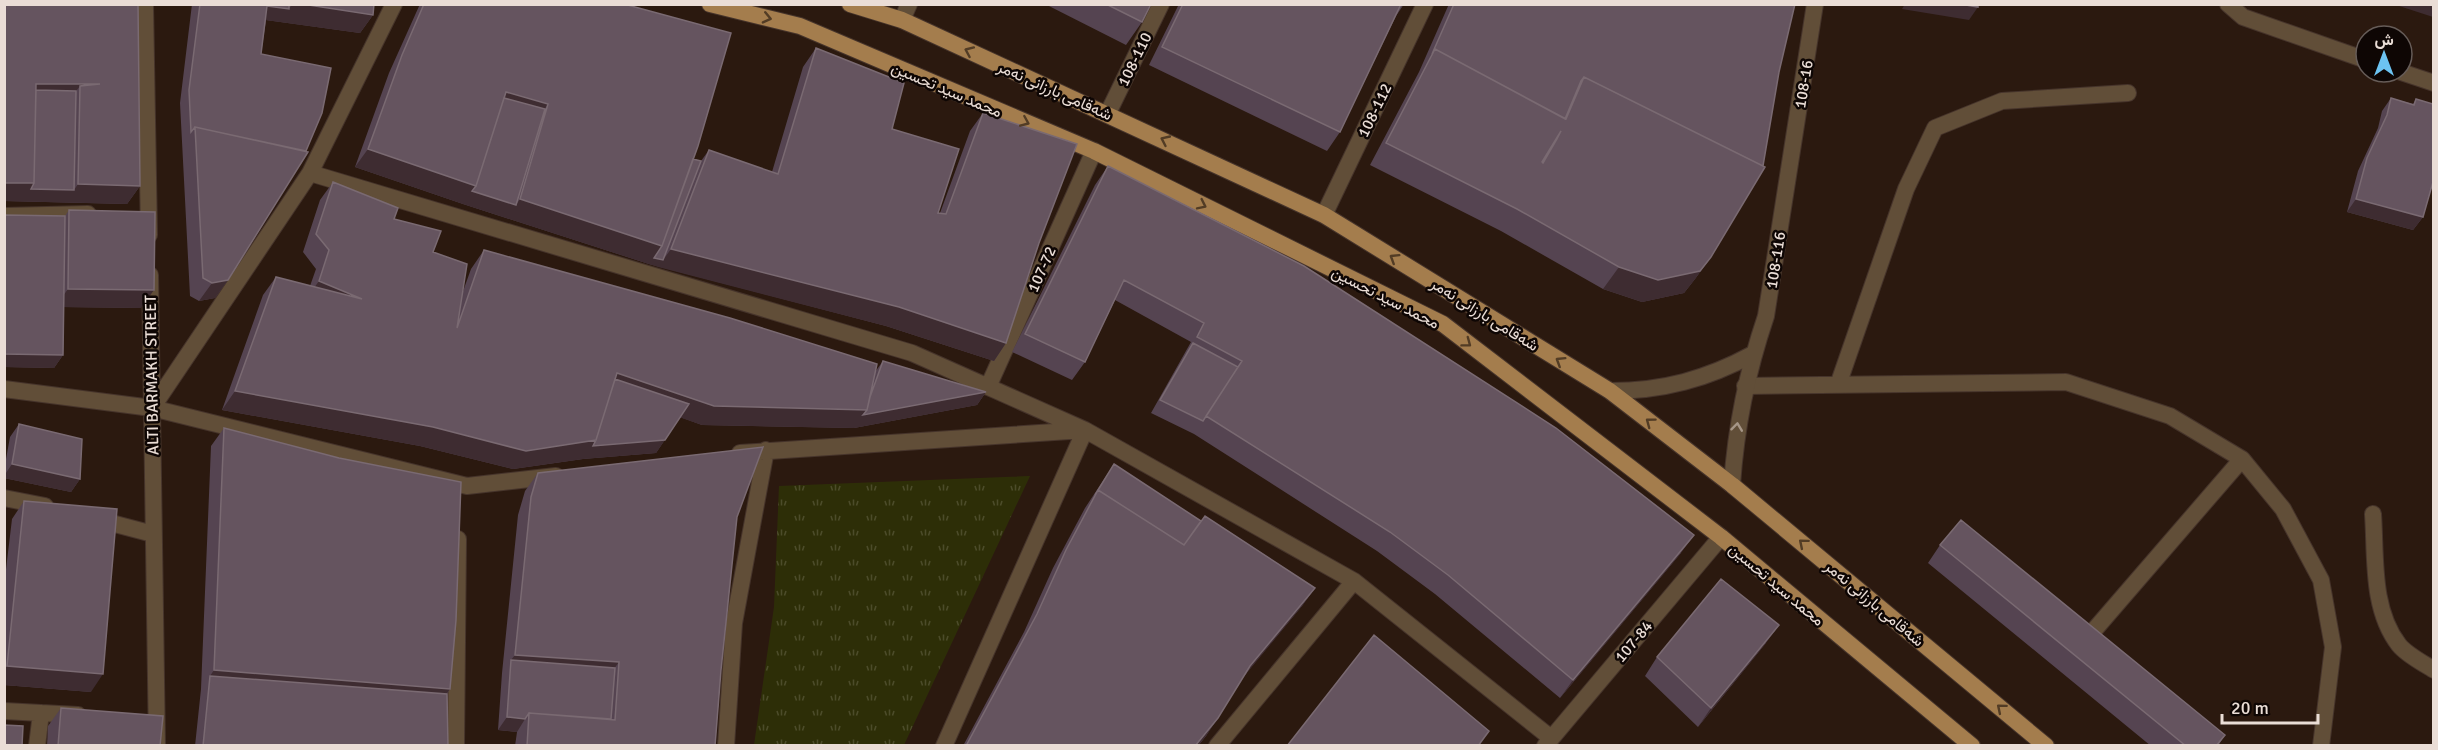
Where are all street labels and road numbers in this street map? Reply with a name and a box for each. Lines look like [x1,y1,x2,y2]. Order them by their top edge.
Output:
street label: 108-110 [1113,29,1156,90]
street label: شەقامی بارزانی نەمر [993,56,1115,125]
street label: محمد سید تحسین [888,58,1005,122]
street label: 108-16 [1790,58,1818,110]
street label: 108-112 [1353,80,1396,141]
street label: 108-116 [1762,230,1790,290]
street label: 107-72 [1023,243,1061,295]
street label: محمد سید تحسین [1328,262,1443,334]
street label: شەقامی بارزانی نەمر [1426,273,1542,356]
street label: ALTI BARMAKH STREET [141,295,163,455]
street label: محمد سید تحسین [1725,539,1828,630]
street label: شەقامی بارزانی نەمر [1820,556,1928,651]
street label: 107-84 [1610,616,1657,667]

